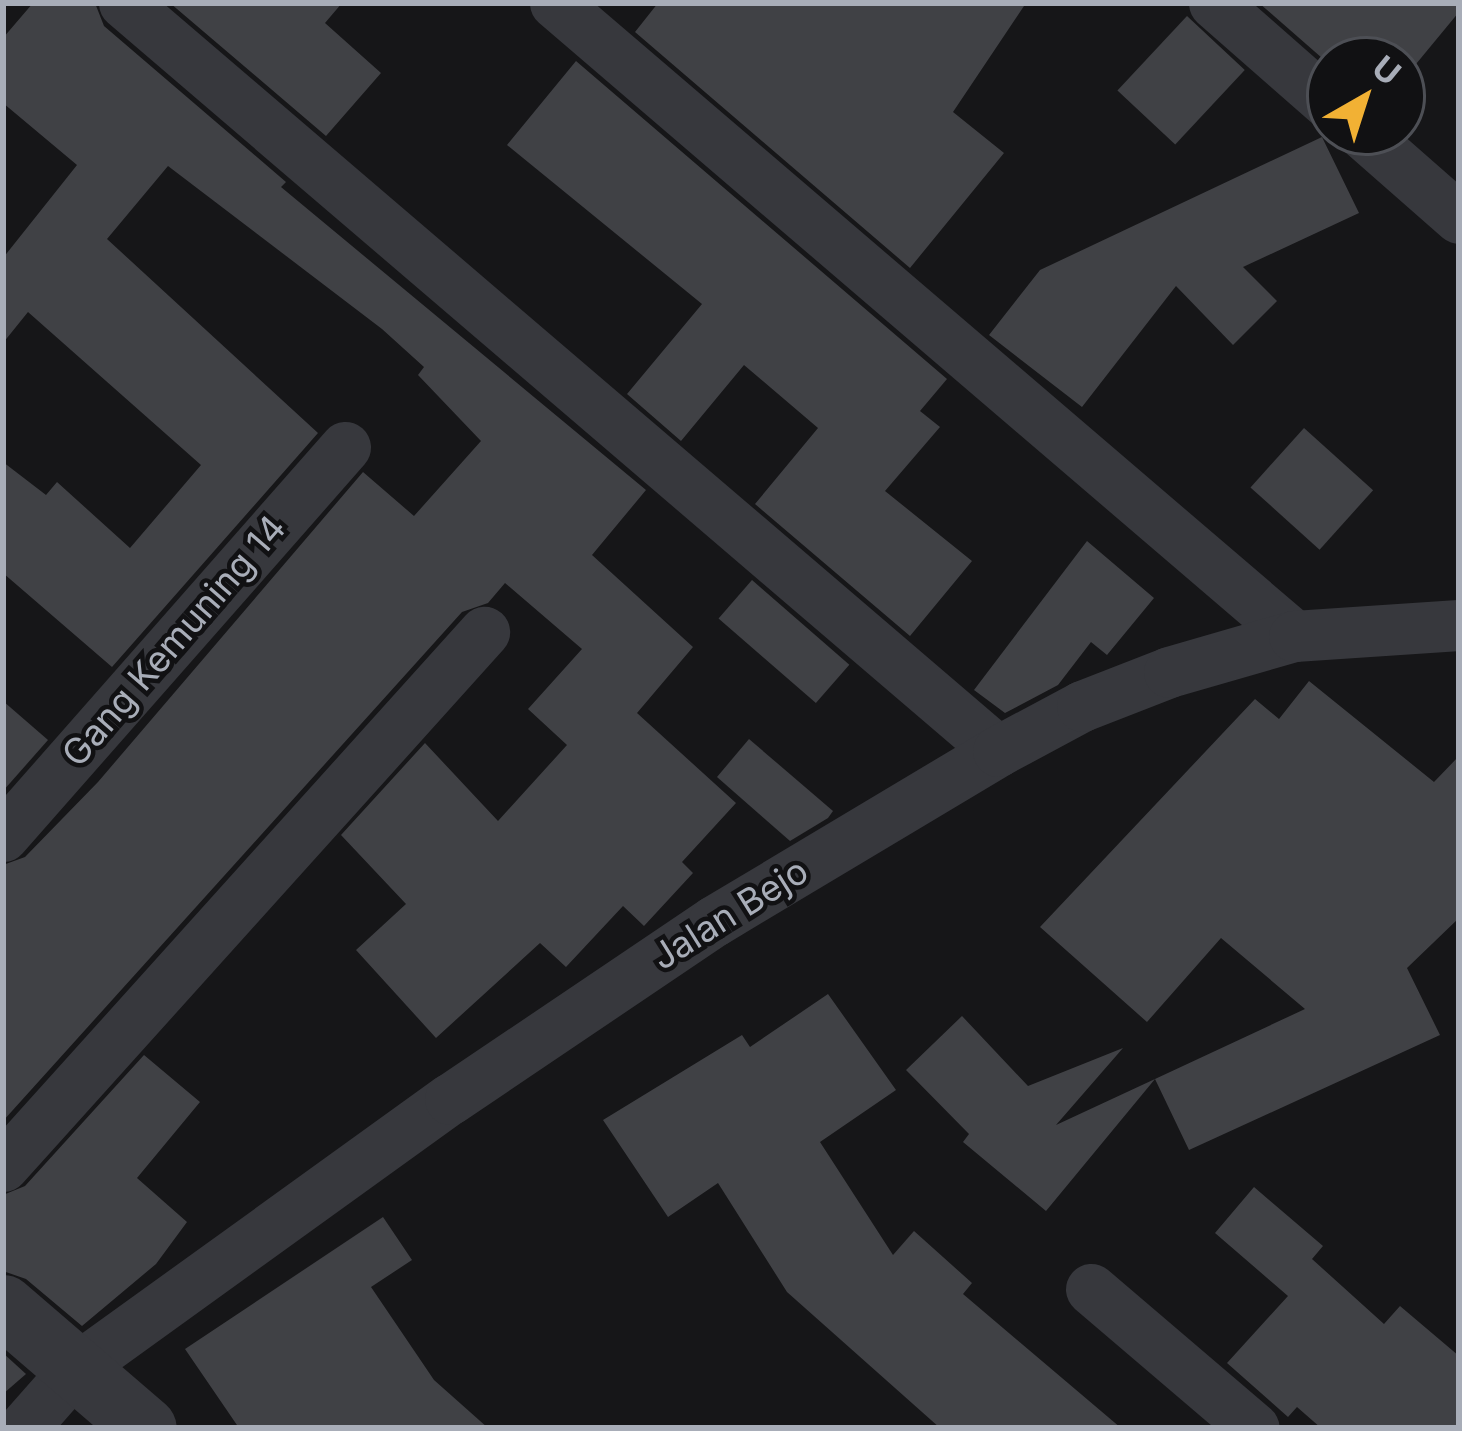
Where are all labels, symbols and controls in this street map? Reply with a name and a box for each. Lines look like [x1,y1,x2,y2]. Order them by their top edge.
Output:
north arrow [1306,36,1426,156]
text: U [1365,47,1409,93]
street label: Gang Kemuning 14 [53,507,295,775]
street label: Jalan Bejo [644,849,816,979]

